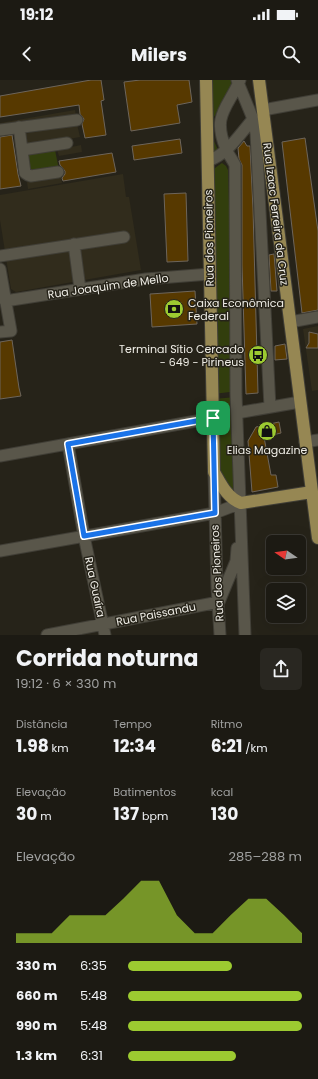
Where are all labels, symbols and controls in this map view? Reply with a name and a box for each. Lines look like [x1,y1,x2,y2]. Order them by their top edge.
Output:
text: 19:12 [20,4,53,25]
text: Milers [131,42,187,67]
icon: back [16,43,38,65]
icon: search [280,43,302,65]
street label: Rua Izaac Ferreira da Cruz [259,142,293,286]
street label: Rua dos Pioneiros [200,189,218,287]
street label: Rua Joaquim de Mello [47,270,169,302]
place label: Caixa Econômica Federal [188,295,284,324]
bank icon: Caixa Econômica Federal [163,298,185,320]
place label: Terminal Sítio Cercado - 649 - Pirineus [119,341,244,370]
bus stop icon: Terminal Sítio Cercado - 649 - Pirineus [247,344,269,366]
pin [196,401,230,435]
icon: arrive [202,407,224,429]
shop icon: Elias Magazine [256,420,278,442]
place label: Elias Magazine [227,442,307,458]
street label: Rua dos Pioneiros [206,524,228,622]
north arrow [266,535,306,575]
map controls [266,535,306,623]
street label: Rua Guaíra [81,555,109,619]
button: layers [266,583,306,623]
street label: Rua Paissandu [115,598,197,630]
text: Corrida noturna [16,643,198,674]
button: share [260,648,302,690]
text: 19:12 · 6 × 330 m [16,674,116,693]
text: Distância [16,716,68,732]
text: Tempo [113,716,152,732]
text: Ritmo [211,716,242,732]
text: 1.98 [16,734,49,758]
text: 12:34 [113,734,156,758]
text: 6:21 [211,734,242,758]
text: km [49,740,69,756]
text: /km [242,740,268,756]
text: Elevação [16,784,66,800]
text: Batimentos [113,784,176,800]
text: kcal [211,784,233,800]
text: 30 [16,802,37,826]
text: 137 [113,802,139,826]
text: 130 [211,802,238,826]
text: m [37,808,52,824]
text: bpm [139,808,168,824]
text: Elevação [16,847,75,866]
text: 285–288 m [229,847,302,866]
text: 330 m [16,956,57,975]
text: 6:35 [80,956,107,975]
text: 660 m [16,986,58,1005]
text: 5:48 [80,986,107,1005]
text: 990 m [16,1016,57,1035]
text: 5:48 [80,1016,107,1035]
text: 1.3 km [16,1046,57,1065]
text: 6:31 [80,1046,103,1065]

